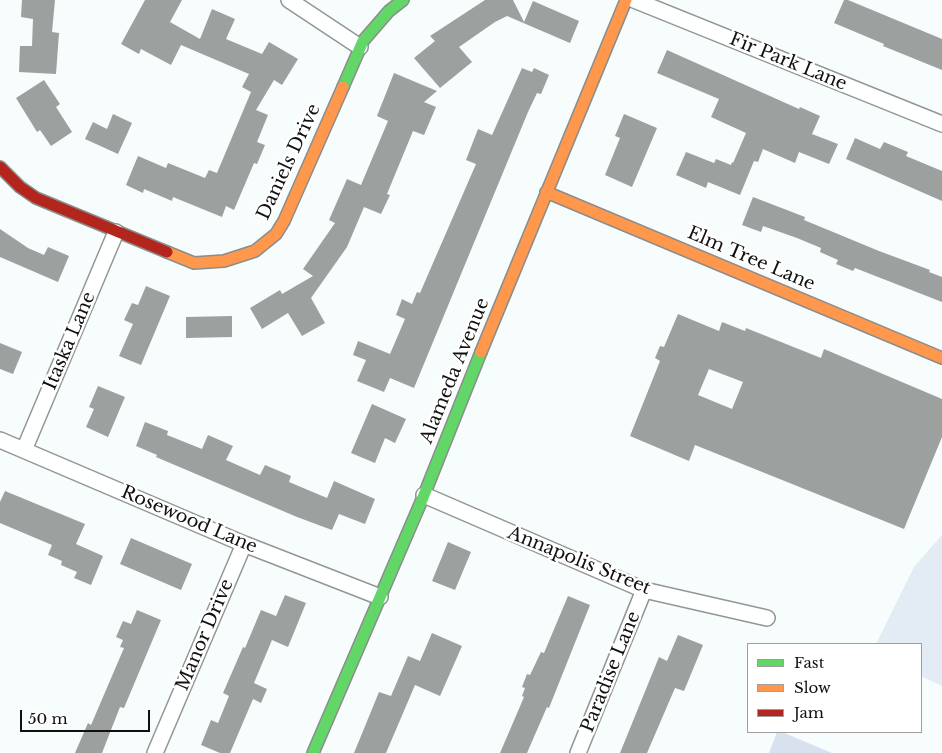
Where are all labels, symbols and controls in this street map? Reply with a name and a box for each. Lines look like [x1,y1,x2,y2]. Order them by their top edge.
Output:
street label: Fir Park Lane [726,29,850,95]
street label: Daniels Drive [253,101,325,223]
street label: Elm Tree Lane [684,222,818,296]
street label: Itaska Lane [40,289,100,393]
street label: Alameda Avenue [416,295,494,447]
street label: Rosewood Lane [118,482,260,558]
street label: Annapolis Street [504,522,654,600]
street label: Manor Drive [172,576,238,694]
street label: Paradise Lane [577,608,645,736]
legend [747,643,922,733]
text: Fast [794,653,824,672]
text: Slow [794,678,831,697]
scale bar [22,700,152,732]
text: Jam [794,703,824,722]
text: 50 m [28,709,68,728]

